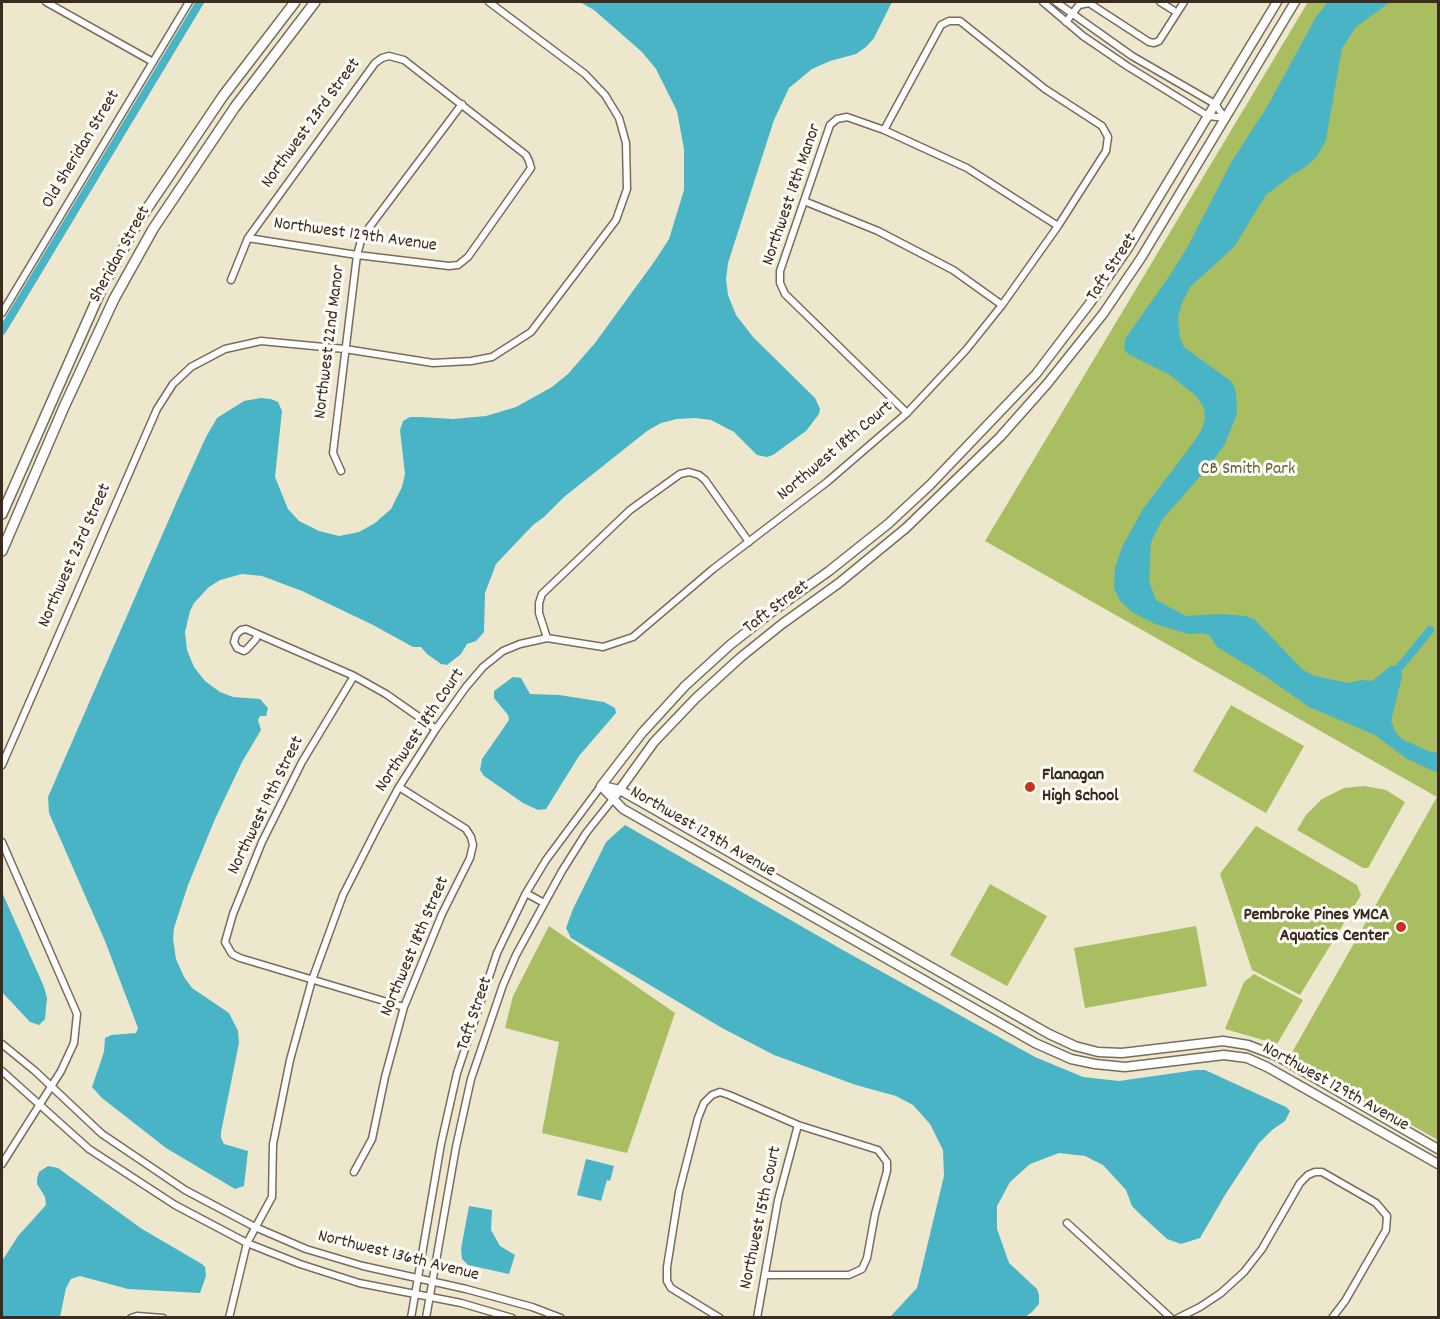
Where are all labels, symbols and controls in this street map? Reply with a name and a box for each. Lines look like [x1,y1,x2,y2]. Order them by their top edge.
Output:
street label: Northwest 23rd Street [258,55,366,193]
street label: Old Sheridan Street [38,87,126,213]
street label: Northwest 18th Manor [759,121,827,269]
street label: Sheridan Street [86,203,156,307]
street label: Northwest 129th Avenue [272,214,438,258]
street label: Taft Street [1083,230,1143,306]
street label: Northwest 22nd Manor [311,264,351,420]
street label: Northwest 18th Court [774,397,898,507]
park label: CB Smith Park [1201,460,1295,482]
street label: Northwest 23rd Street [35,481,117,631]
street label: Taft Street [740,576,814,640]
street label: Northwest 18th Court [372,665,470,797]
street label: Northwest 19th Street [224,733,310,879]
place label: Flanagan High School [1042,766,1118,808]
marker: Flanagan High School [1023,780,1037,794]
street label: Northwest 129th Avenue [625,782,779,884]
street label: Northwest 18th Street [377,874,455,1020]
place label: Pembroke Pines YMCA Aquatics Center [1243,906,1389,948]
marker: Pembroke Pines YMCA Aquatics Center [1394,920,1408,934]
street label: Taft Street [453,974,499,1054]
street label: Northwest 129th Avenue [1258,1039,1412,1137]
street label: Northwest 15th Court [736,1145,788,1291]
street label: Northwest 136th Avenue [315,1227,481,1287]

